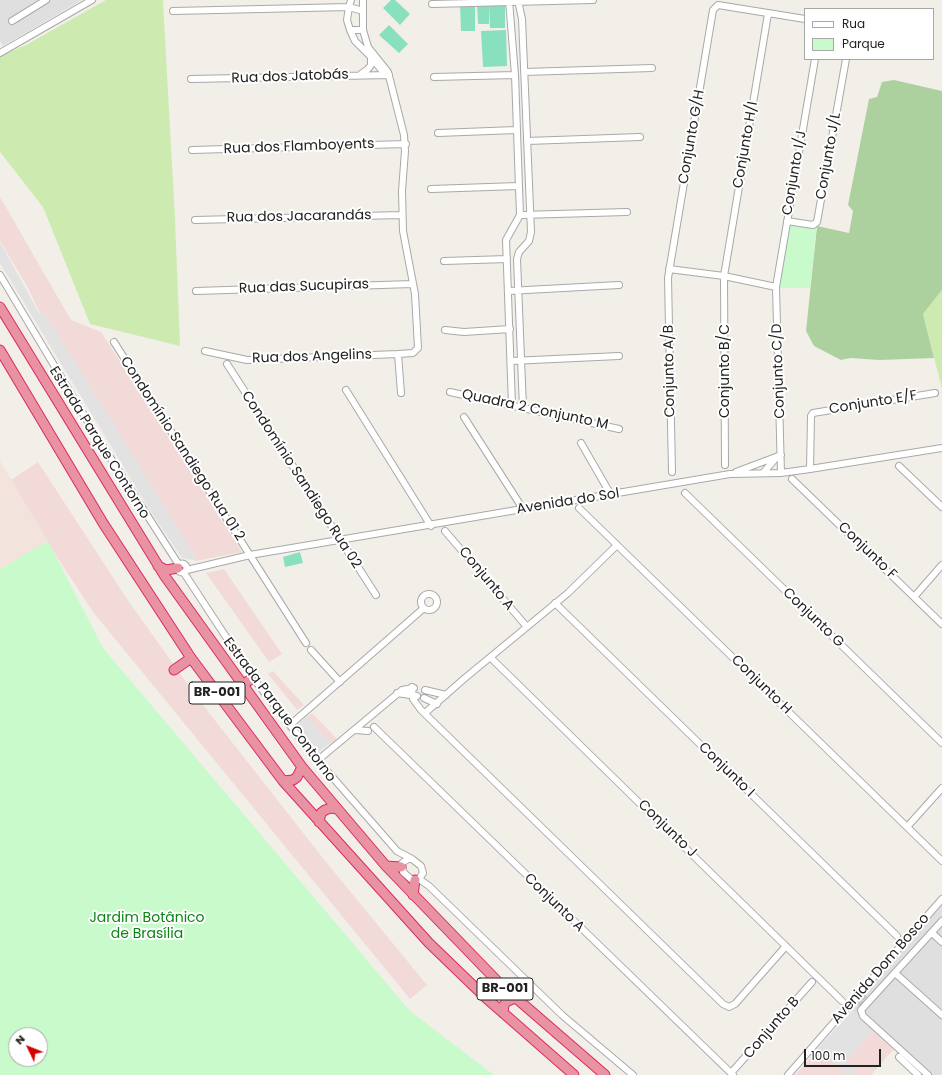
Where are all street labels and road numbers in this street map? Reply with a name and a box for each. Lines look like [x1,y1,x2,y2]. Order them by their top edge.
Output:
street label: Rua dos Jatobás [231,67,349,87]
street label: Conjunto G/H [675,89,709,185]
street label: Conjunto H/I [730,100,762,190]
street label: Conjunto J/L [813,111,845,201]
street label: Conjunto I/J [779,129,811,217]
street label: Rua dos Flamboyents [223,136,375,158]
street label: Rua dos Jacarandás [226,207,372,227]
street label: Rua das Sucupiras [239,276,369,298]
street label: Conjunto C/D [769,323,789,419]
street label: Conjunto B/C [717,324,733,418]
street label: Conjunto A/B [661,325,679,417]
street label: Rua dos Angelins [252,347,372,367]
street label: Condomínio Sandiego Rua 01 2 [116,354,248,544]
street label: Estrada Parque Contorno [45,364,153,522]
street label: Quadra 2 Conjunto M [460,386,610,434]
street label: Condomínio Sandiego Rua 02 [237,388,365,572]
street label: Conjunto E/F [828,388,918,418]
street label: Avenida do Sol [515,486,621,518]
street label: Conjunto F [834,519,900,583]
street label: Conjunto A [455,544,517,614]
street label: Conjunto G [779,585,847,651]
street label: Estrada Parque Contorno [219,634,339,786]
street label: Conjunto H [727,652,795,718]
road number: BR-001 [189,682,245,704]
street label: Conjunto I [694,739,758,801]
street label: Conjunto J [634,797,700,861]
street label: Conjunto A [520,870,588,936]
street label: Avenida Dom Bosco [829,911,933,1027]
road number: BR-001 [477,978,533,1000]
street label: Conjunto B [741,994,803,1062]

